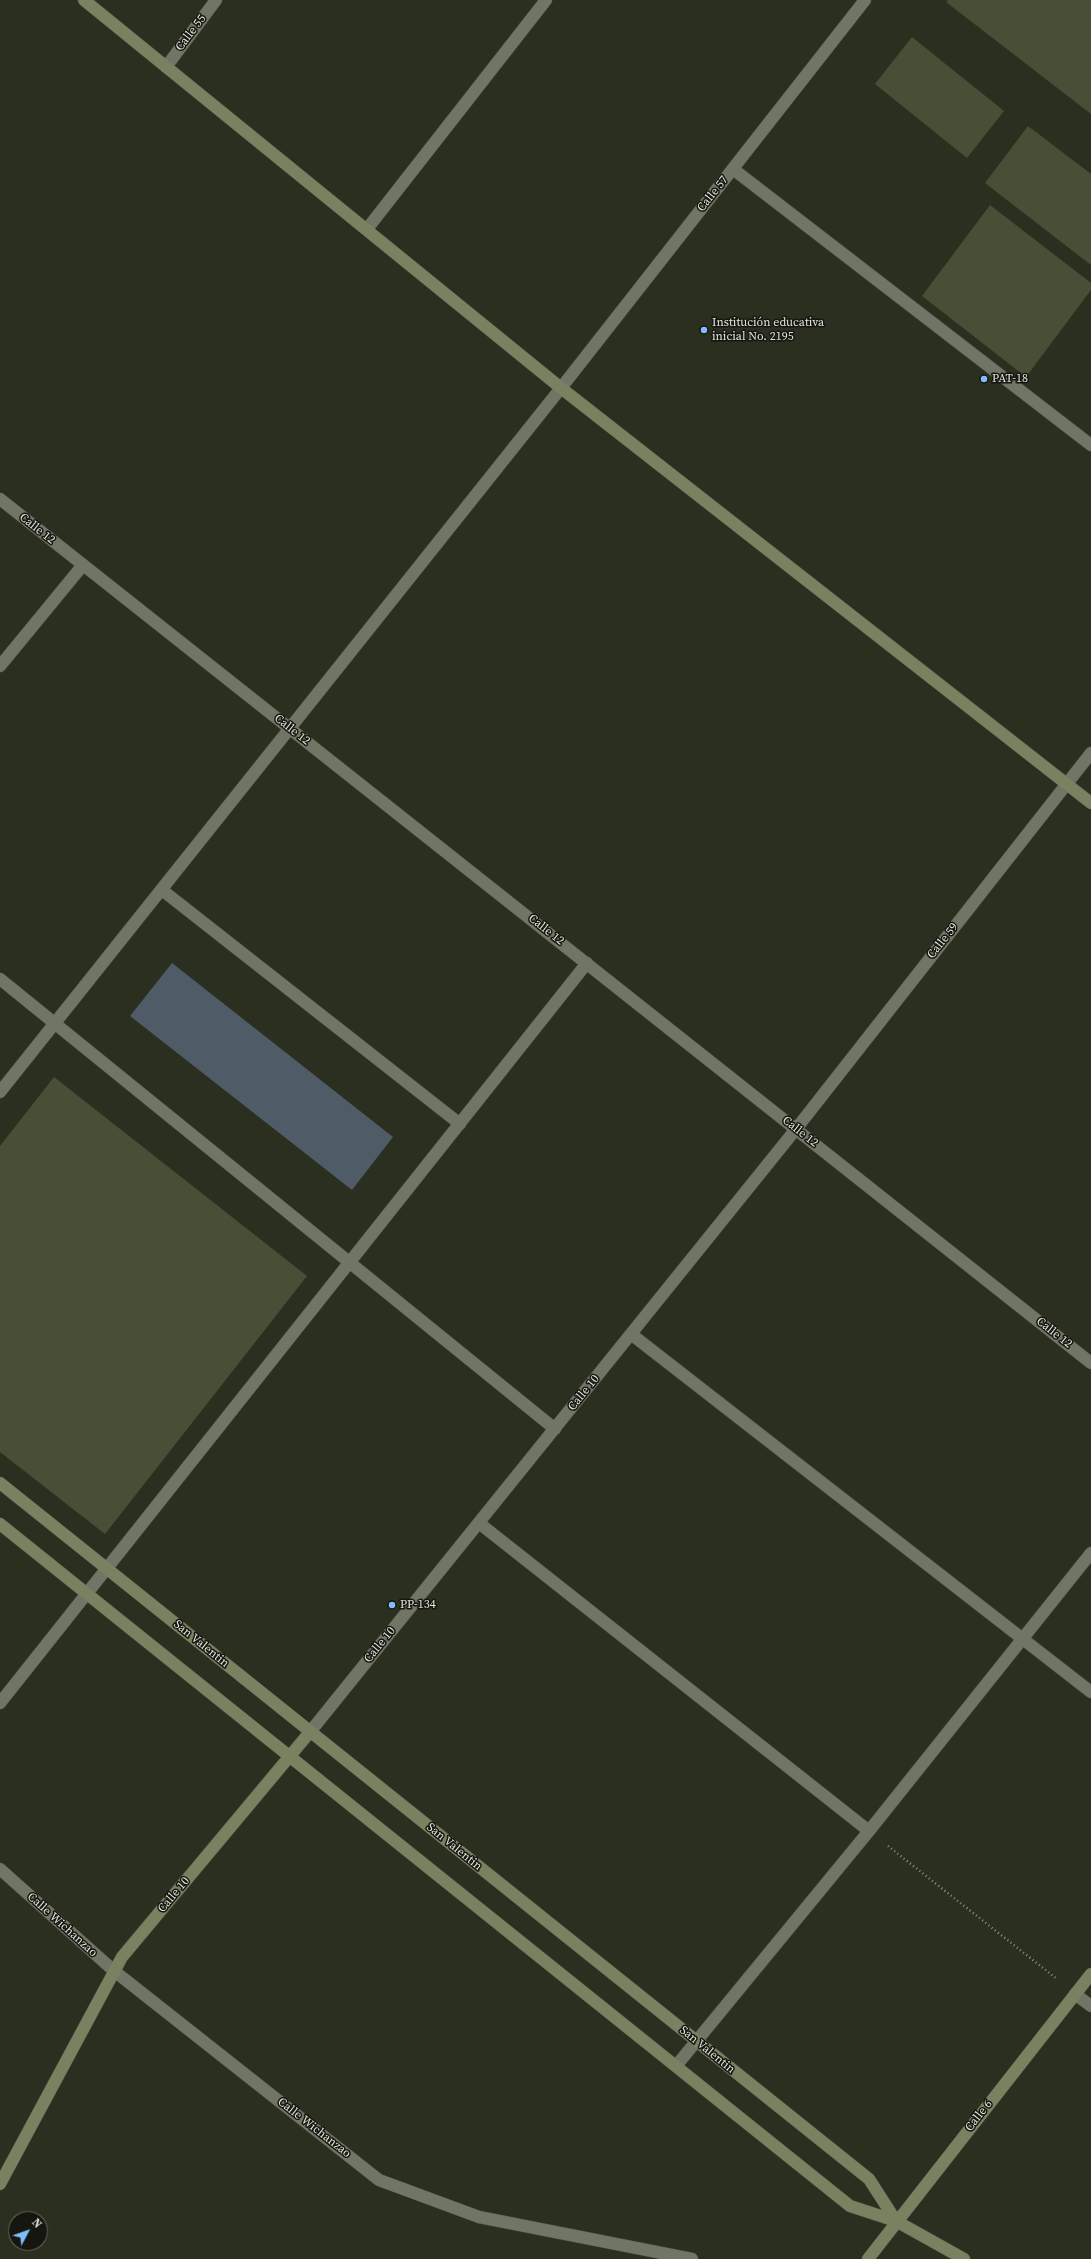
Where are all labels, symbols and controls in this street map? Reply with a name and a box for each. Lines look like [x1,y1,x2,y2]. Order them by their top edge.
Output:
street label: Calle 55 [173,12,209,54]
street label: Calle 57 [694,173,732,215]
place label: Institución educativa inicial No. 2195 [712,316,824,344]
marker: Institución educativa inicial No. 2195 [699,325,709,335]
place label: PAT-18 [992,372,1028,386]
marker: PAT-18 [979,374,989,384]
street label: Calle 12 [16,510,58,548]
street label: Calle 12 [271,711,313,749]
street label: Calle 12 [525,911,567,949]
street label: Calle 59 [924,920,962,962]
street label: Calle 12 [779,1113,821,1151]
street label: Calle 12 [1033,1314,1075,1352]
street label: Calle 10 [565,1372,603,1414]
place label: PP-134 [400,1598,436,1612]
marker: PP-134 [387,1600,397,1610]
street label: San Valentin [170,1617,232,1671]
street label: Calle 10 [361,1624,399,1666]
street label: San Valentin [423,1820,485,1874]
street label: Calle 10 [155,1874,193,1916]
street label: Calle Wichanzao [24,1890,100,1960]
street label: San Valentin [676,2023,738,2077]
street label: Calle Wichanzao [274,2095,354,2161]
street label: Calle 6 [962,2097,996,2135]
north arrow [8,2211,48,2251]
text: N [28,2216,45,2231]

